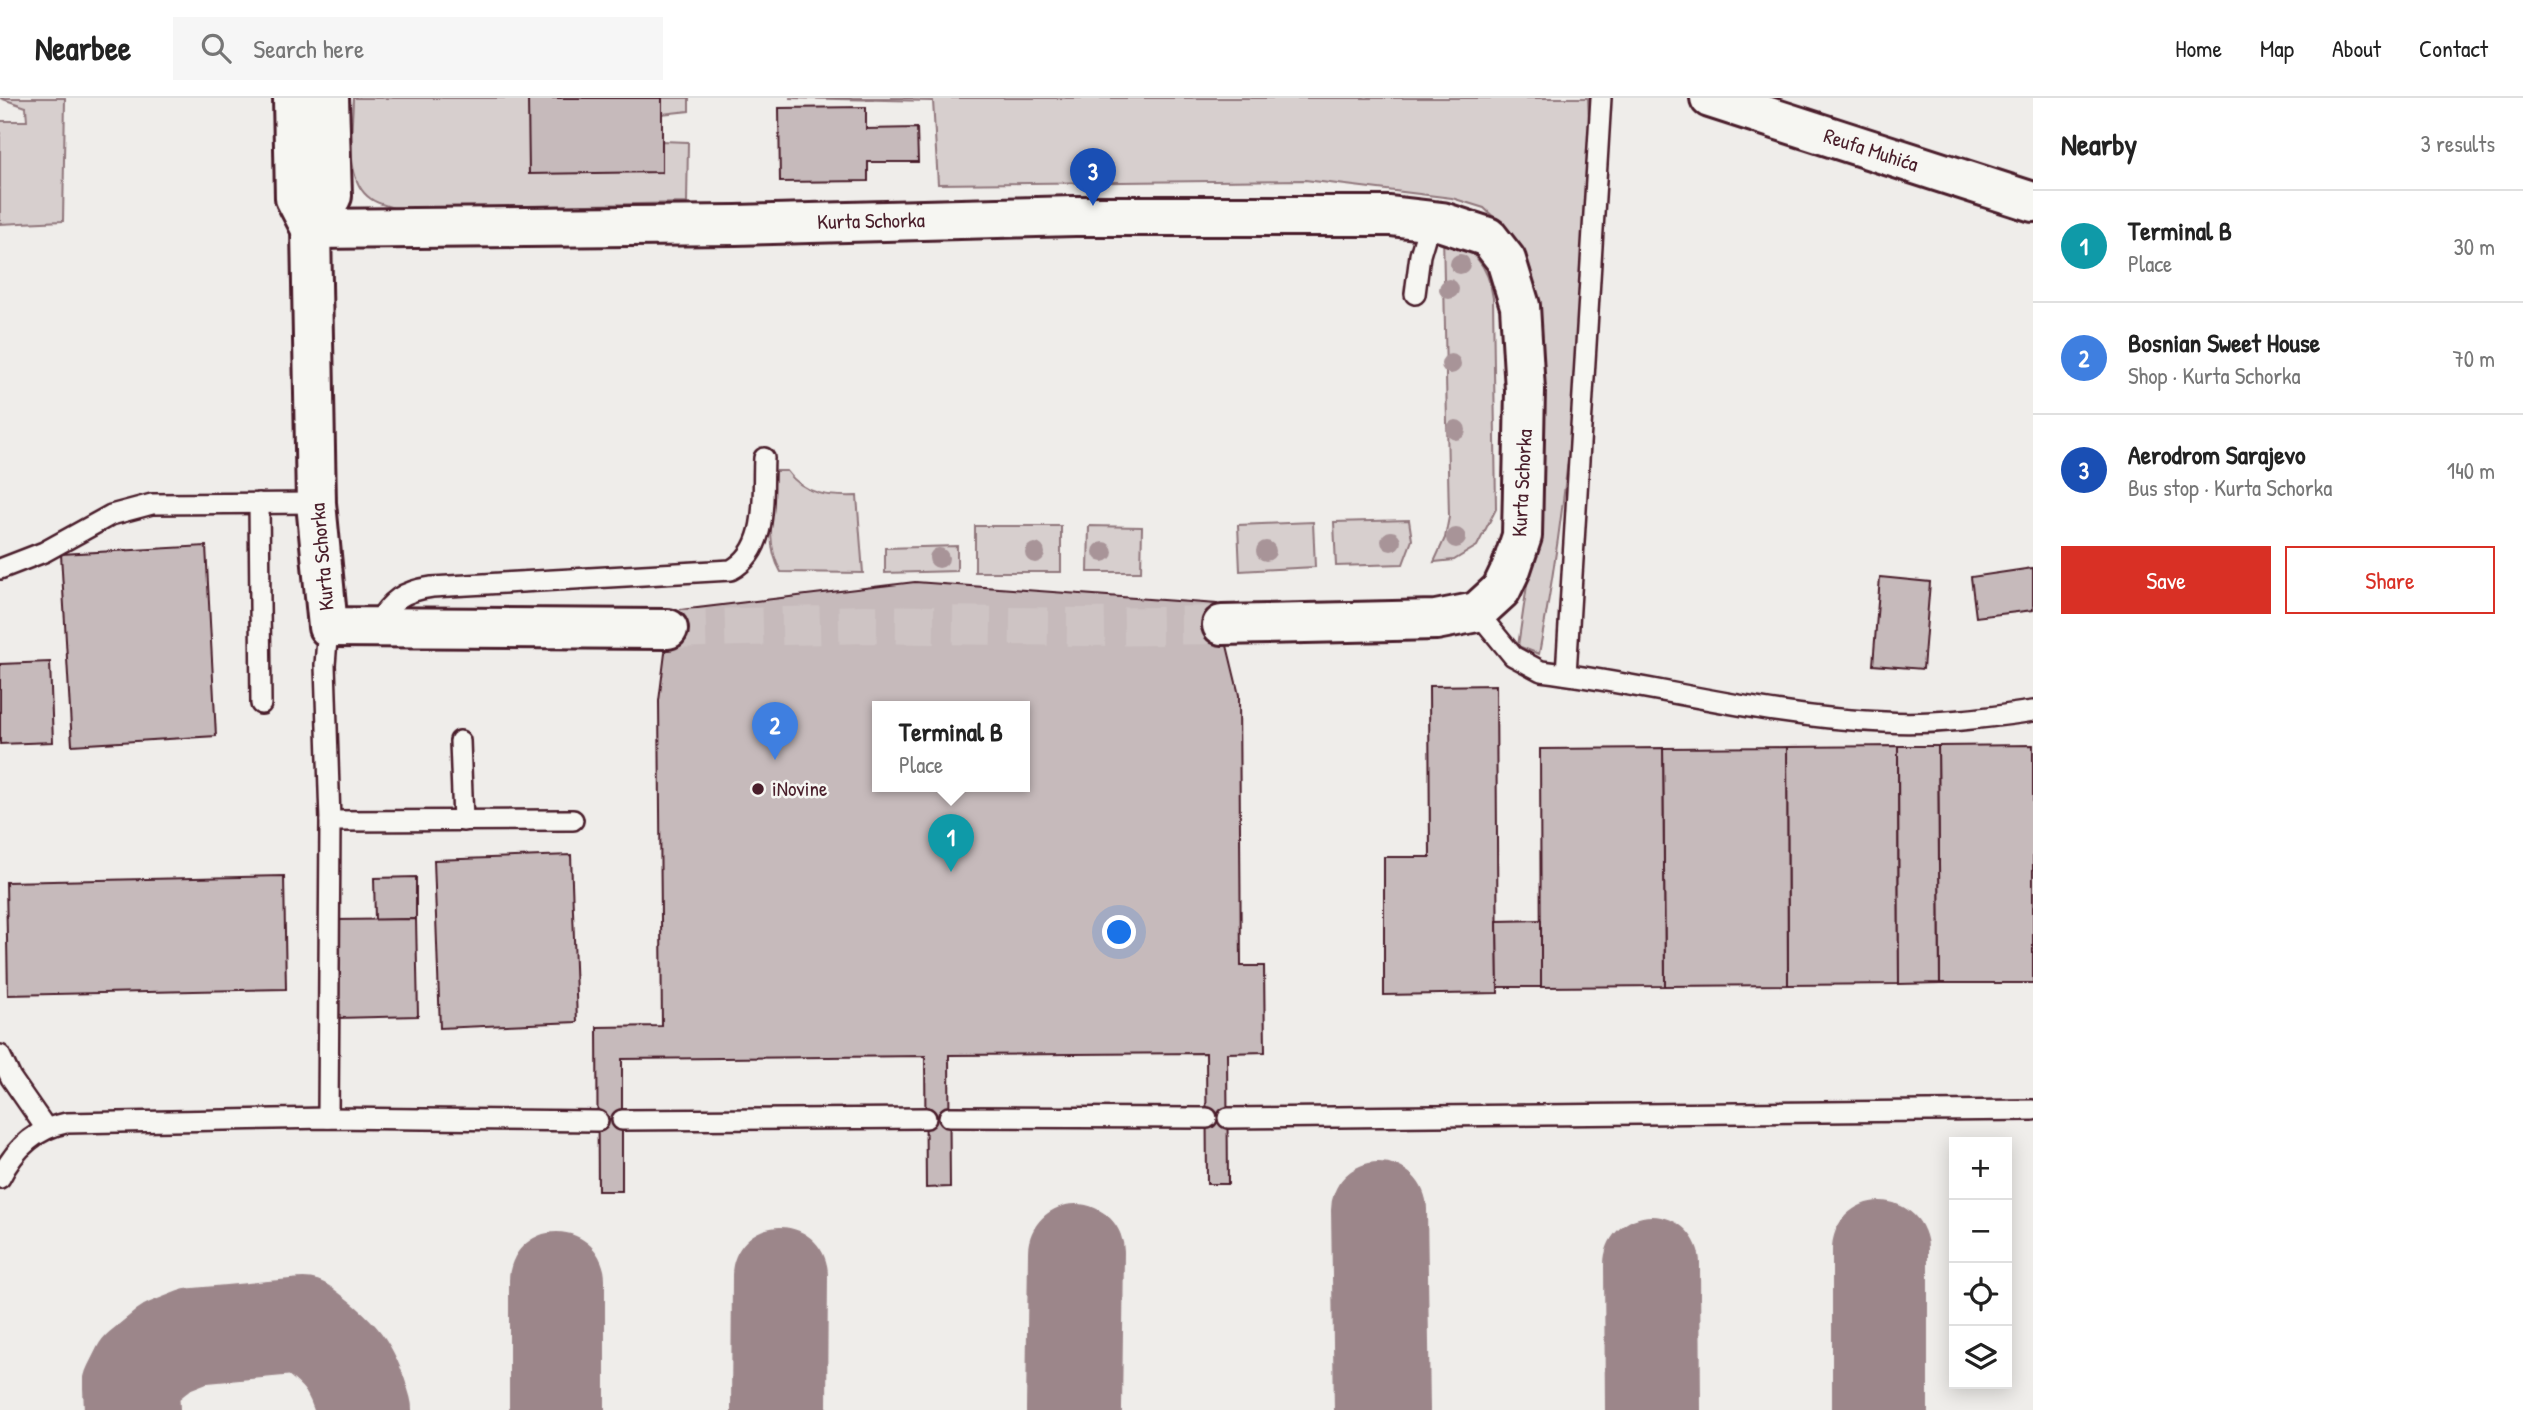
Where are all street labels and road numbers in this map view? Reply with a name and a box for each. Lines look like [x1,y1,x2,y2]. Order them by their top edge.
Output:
street label: Reufa Muhića [1820,121,1922,178]
street label: Kurta Schorka [817,205,925,236]
street label: Kurta Schorka [1504,428,1539,538]
street label: Kurta Schorka [302,502,341,612]

